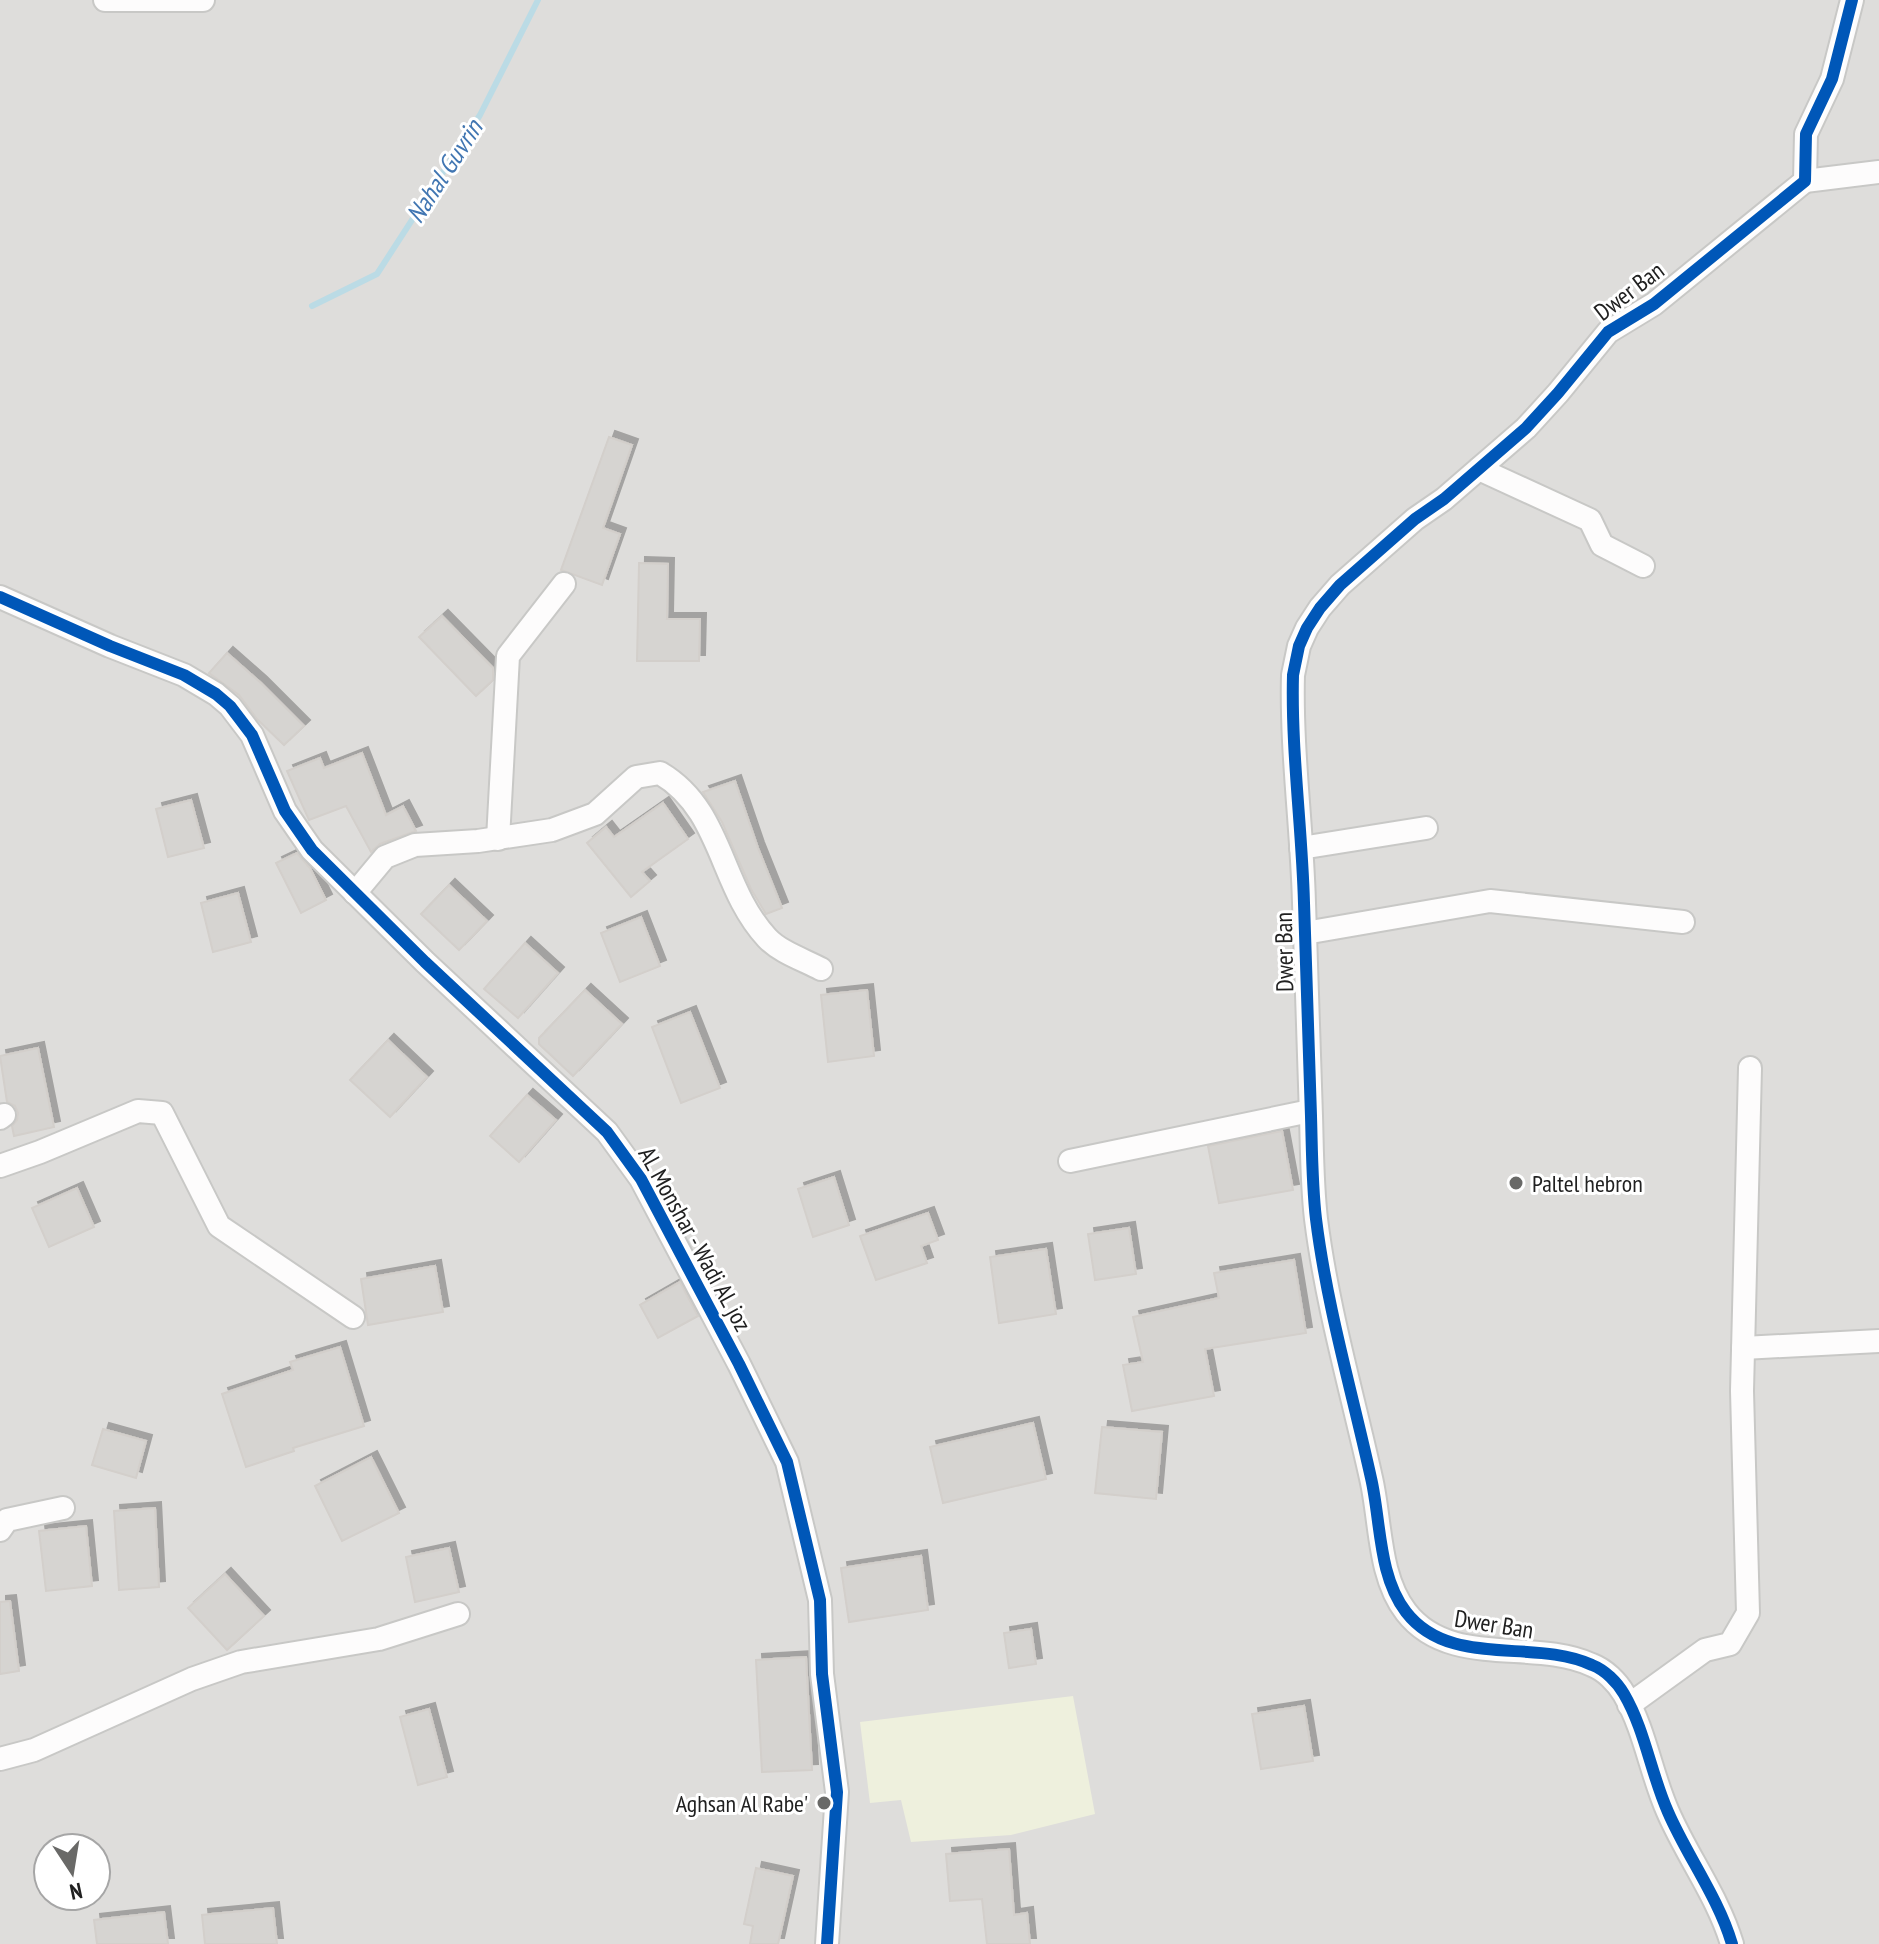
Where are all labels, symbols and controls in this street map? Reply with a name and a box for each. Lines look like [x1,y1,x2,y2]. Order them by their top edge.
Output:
water label: Nahal Guvrin [399,112,490,229]
street label: Dwer Ban [1588,255,1670,327]
street label: Dwer Ban [1268,912,1300,992]
street label: AL Monshar - Wadi AL joz [632,1141,758,1337]
place label: Paltel hebron [1532,1168,1643,1199]
marker: Paltel hebron [1507,1174,1525,1192]
street label: Dwer Ban [1452,1602,1536,1646]
place label: Aghsan Al Rabe' [676,1788,808,1819]
marker: Aghsan Al Rabe' [815,1794,833,1812]
north arrow [32,1832,112,1912]
text: N [67,1877,85,1906]

